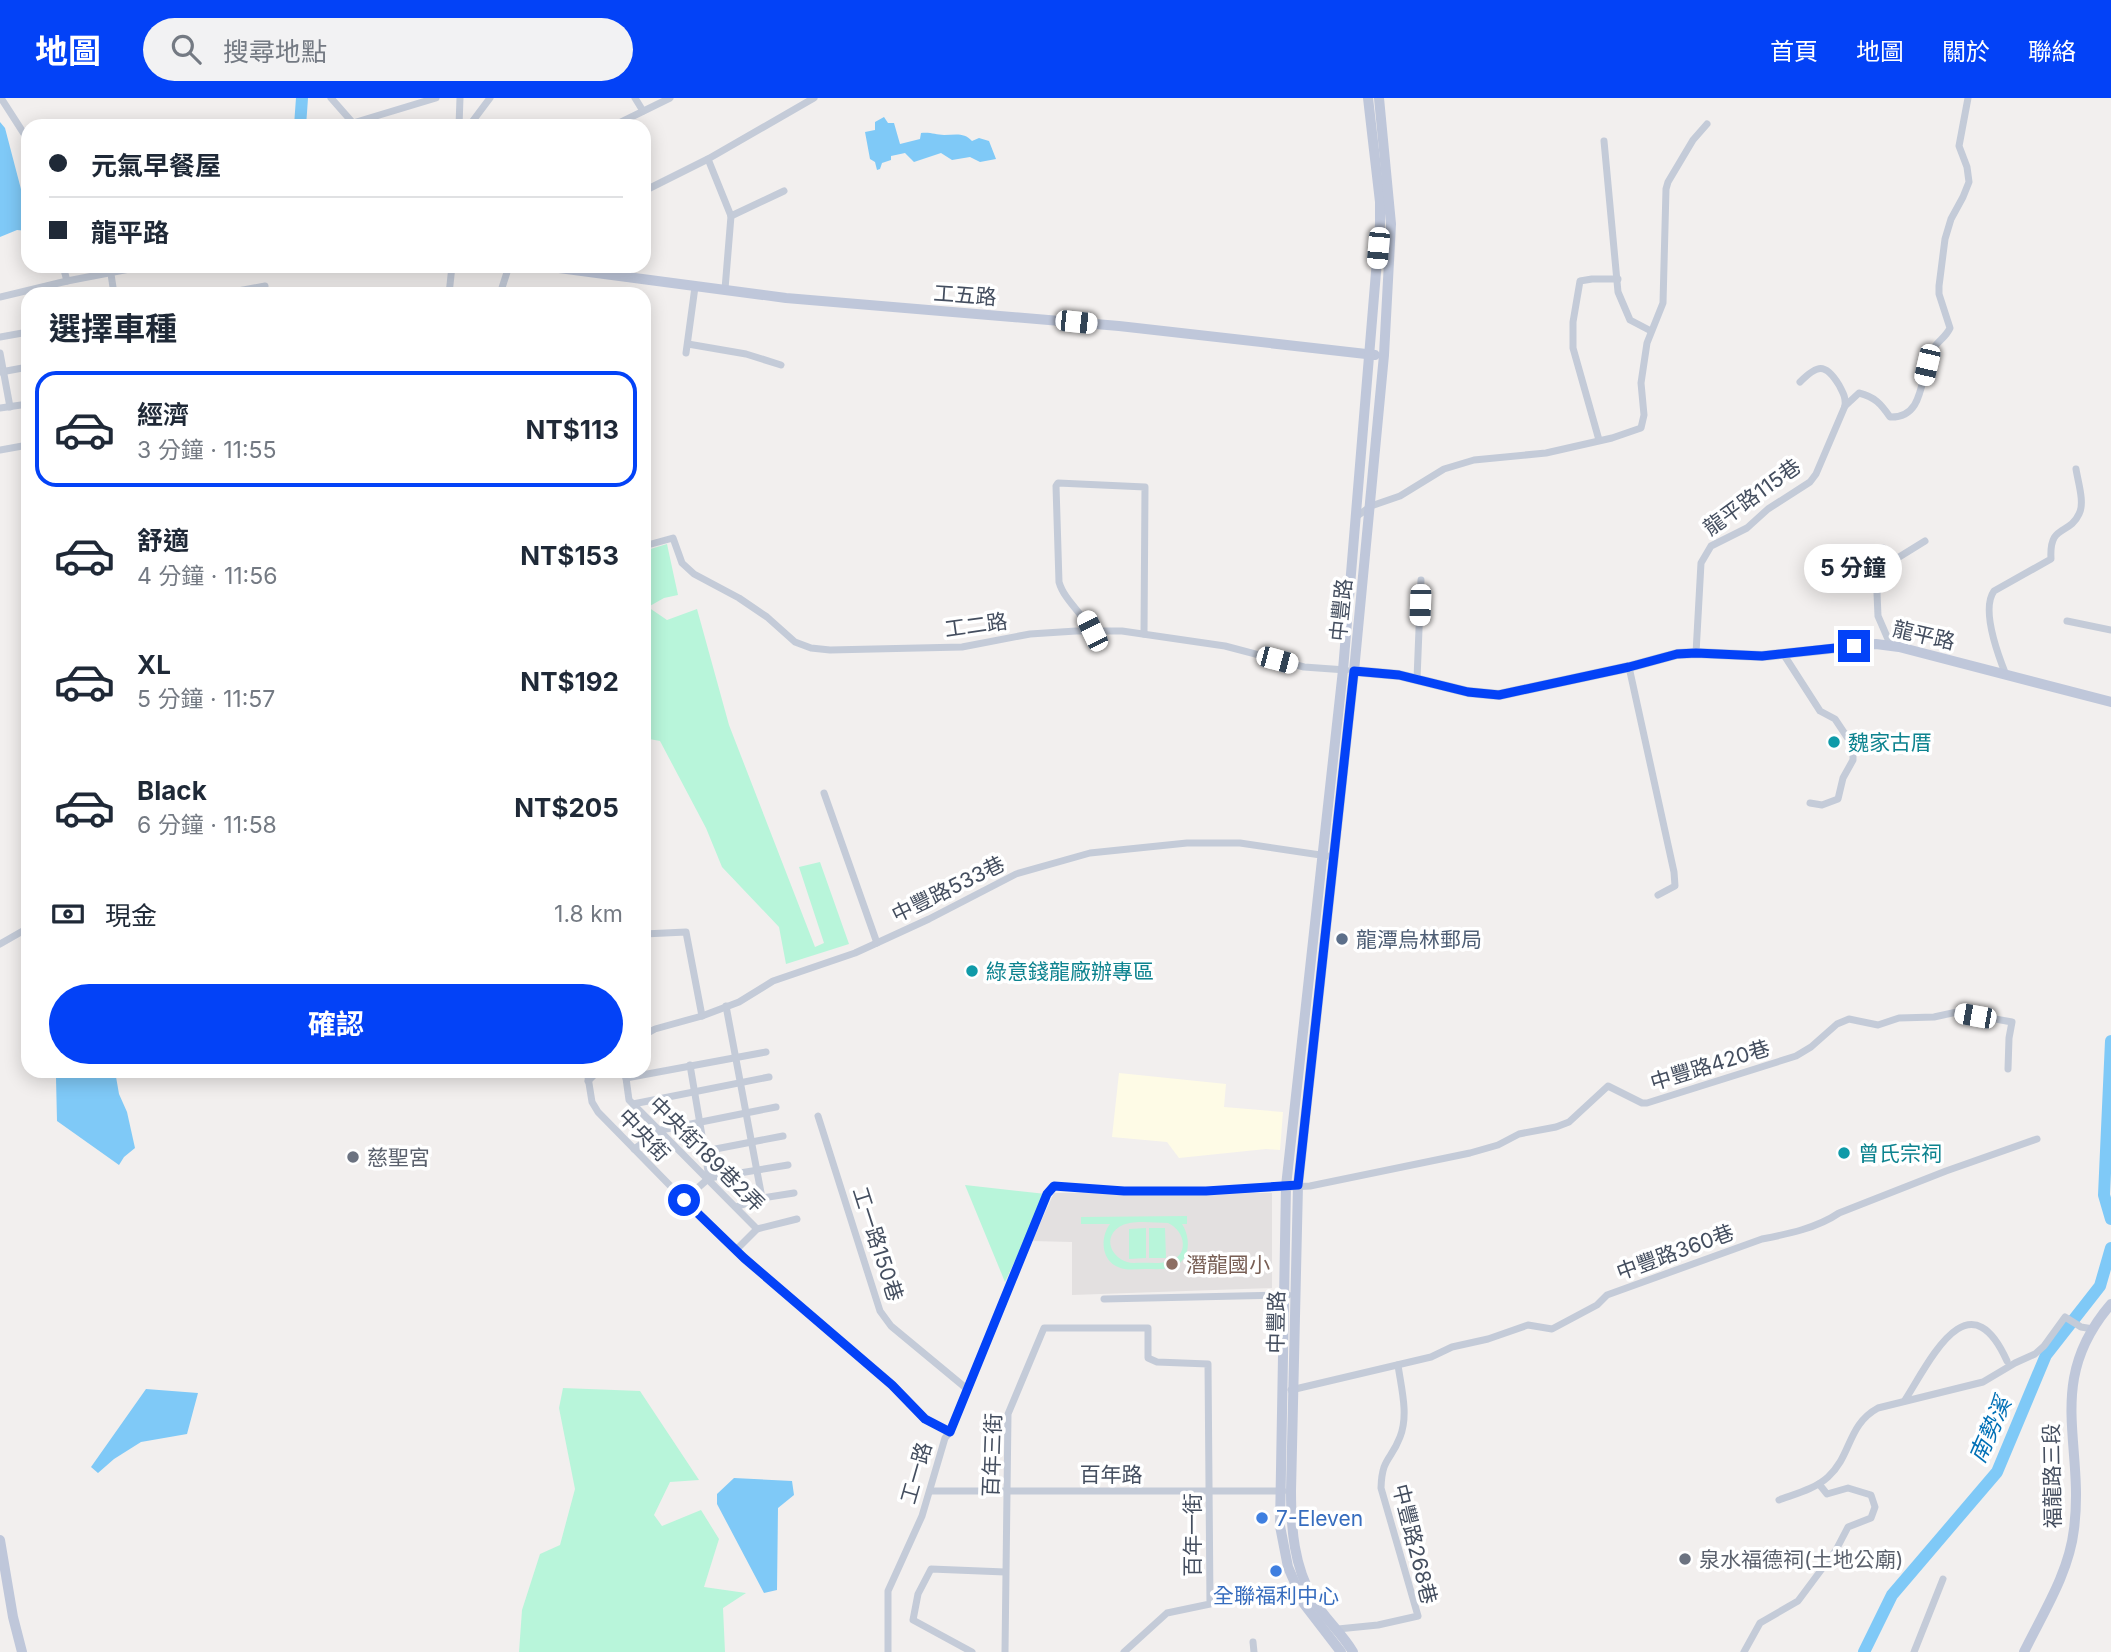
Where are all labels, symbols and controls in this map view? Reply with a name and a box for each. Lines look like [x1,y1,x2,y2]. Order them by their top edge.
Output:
search box [143,18,633,81]
icon: search [167,30,205,68]
text: 地圖 [35,31,101,71]
text: 搜尋地點 [223,36,327,67]
text: 首頁 [1770,37,1818,66]
text: 地圖 [1856,37,1904,66]
text: 關於 [1942,37,1990,66]
text: 聯絡 [2028,37,2076,66]
text: 元氣早餐屋 [91,150,221,181]
text: 龍平路 [91,217,169,248]
car [1366,226,1391,270]
street label: 工五路 [933,280,997,310]
text: 選擇車種 [49,309,177,348]
car [1055,309,1098,335]
car [1913,342,1942,388]
icon: car [53,398,116,461]
text: 經濟 [137,399,189,430]
text: NT$113 [526,414,619,445]
text: 3 分鐘 · 11:55 [137,436,277,464]
street label: 龍平路115巷 [1699,453,1805,541]
icon: car [53,524,116,587]
text: 舒適 [137,525,189,556]
text: NT$153 [520,540,619,571]
callout: 5 分鐘 [1805,545,1903,594]
text: 5 分鐘 [1820,554,1886,582]
text: 4 分鐘 · 11:56 [137,562,277,590]
street label: 中豐路 [1325,577,1357,643]
car [1409,584,1432,626]
street label: 工二路 [943,608,1009,642]
car [1074,608,1111,654]
street label: 龍平路 [1890,616,1958,654]
route end [1838,630,1870,662]
car [1254,644,1301,676]
text: XL [137,649,171,680]
icon: car [53,650,116,713]
text: NT$192 [520,666,619,697]
text: 5 分鐘 · 11:57 [137,685,275,713]
place label: 魏家古厝 [1848,730,1932,755]
marker: 魏家古厝 [1826,734,1842,750]
text: Black [137,775,207,806]
icon: car [53,776,116,839]
text: NT$205 [514,792,619,823]
text: 6 分鐘 · 11:58 [137,811,277,839]
street label: 中豐路533巷 [887,851,1009,927]
icon: cash [49,895,87,933]
text: 現金 [105,900,157,931]
text: 1.8 km [554,900,623,928]
place label: 龍潭烏林郵局 [1356,927,1482,952]
marker: 龍潭烏林郵局 [1334,931,1350,947]
place label: 綠意錢龍廠辦專區 [986,959,1154,984]
marker: 綠意錢龍廠辦專區 [964,963,980,979]
button: 確認 [49,984,623,1064]
car [1953,1002,1998,1030]
street label: 中豐路420巷 [1647,1035,1773,1095]
street label: 中央街189巷2弄 [644,1091,770,1217]
street label: 中央街 [613,1104,675,1166]
place label: 曾氏宗祠 [1858,1141,1942,1166]
place label: 慈聖宮 [367,1145,430,1170]
marker: 曾氏宗祠 [1836,1145,1852,1161]
marker: 慈聖宮 [345,1149,361,1165]
route start [668,1184,700,1216]
street label: 工一路150巷 [848,1184,908,1304]
street label: 中豐路360巷 [1613,1219,1737,1285]
place label: 潛龍國小 [1186,1252,1270,1277]
marker: 潛龍國小 [1164,1256,1180,1272]
street label: 中豐路 [1263,1290,1289,1354]
water label: 南勢溪 [1963,1390,2018,1467]
street label: 百年三街 [978,1413,1006,1497]
street label: 福龍路三段 [2039,1423,2065,1529]
street label: 工一路 [895,1439,937,1507]
street label: 百年路 [1080,1462,1143,1487]
street label: 中豐路268巷 [1388,1481,1442,1607]
street label: 百年一街 [1180,1493,1205,1577]
place label: 7-Eleven [1276,1506,1363,1531]
marker: 7-Eleven [1254,1510,1270,1526]
place label: 泉水福德祠(土地公廟) [1699,1547,1903,1572]
marker: 泉水福德祠(土地公廟) [1677,1551,1693,1567]
marker: 全聯福利中心 [1268,1563,1284,1579]
place label: 全聯福利中心 [1213,1583,1339,1608]

